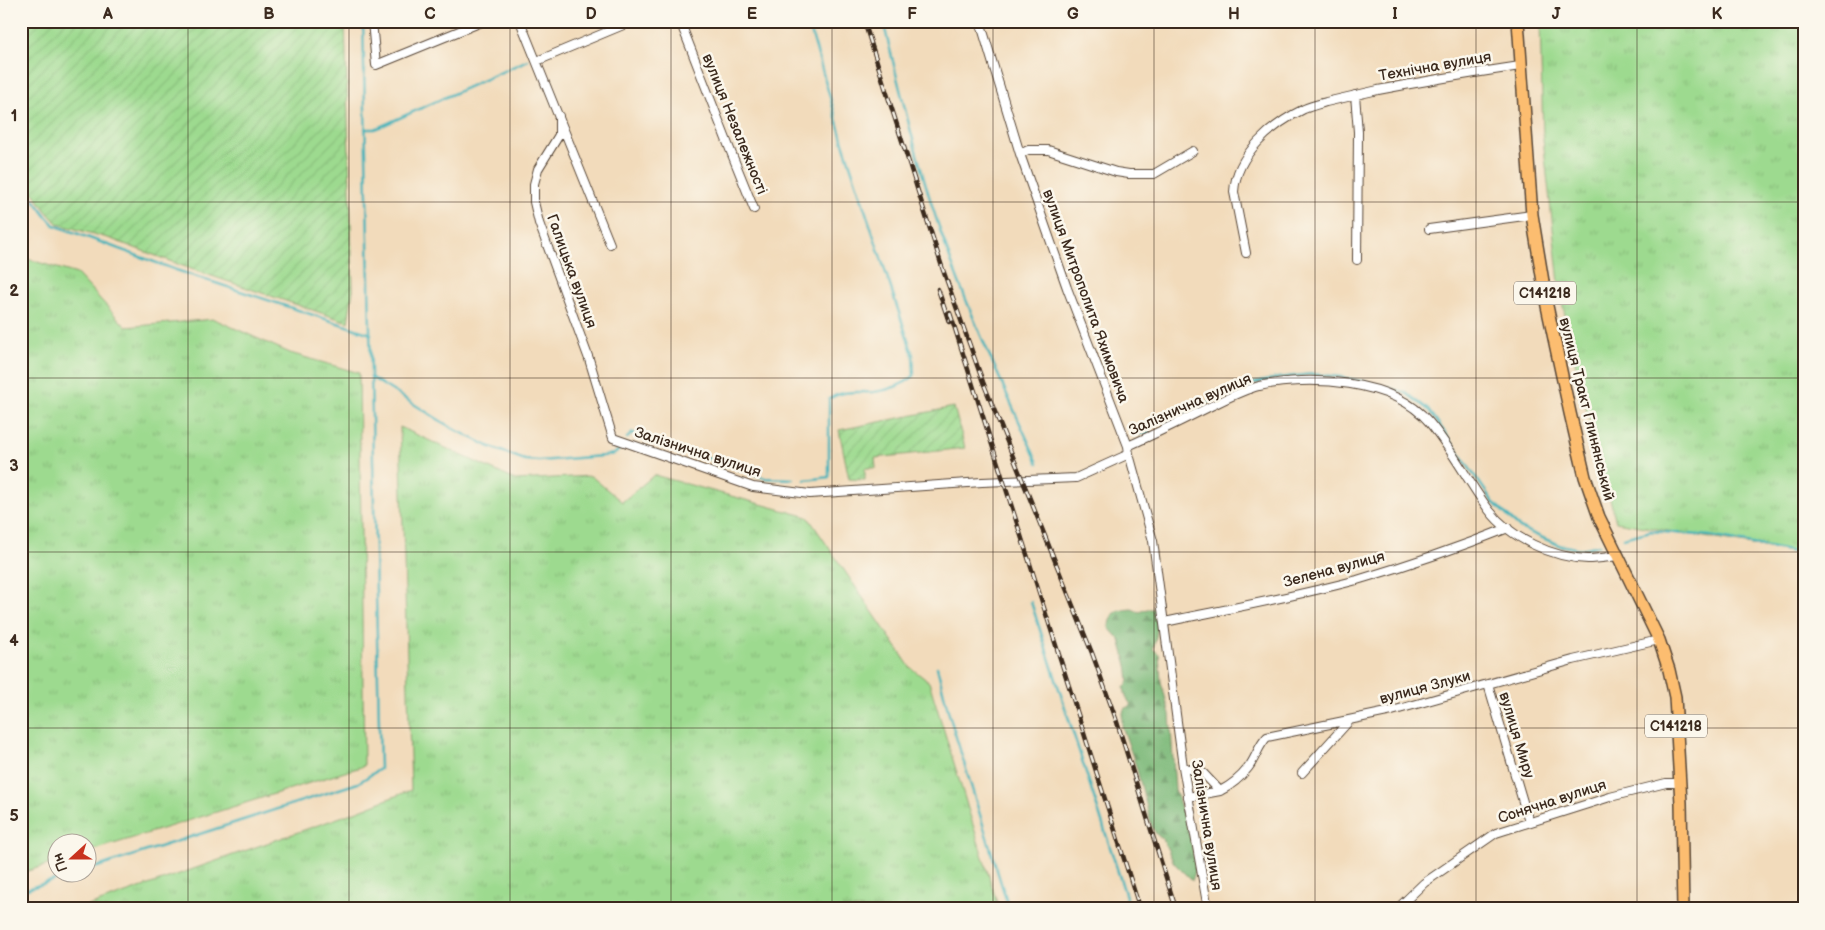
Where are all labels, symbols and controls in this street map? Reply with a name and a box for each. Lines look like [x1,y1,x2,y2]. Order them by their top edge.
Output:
text: A [102,5,113,24]
text: B [263,5,275,24]
text: C [424,5,436,24]
text: D [585,5,597,24]
text: E [747,5,757,24]
text: F [907,5,917,24]
text: G [1067,5,1079,24]
text: H [1228,5,1240,24]
text: I [1392,5,1398,24]
text: J [1552,5,1561,24]
text: K [1712,5,1723,24]
street label: Технічна вулиця [1377,47,1493,86]
street label: вулиця Незалежності [698,51,771,197]
text: 1 [11,107,17,126]
street label: вулиця Митрополита Яхимовича [1038,187,1133,406]
street label: Галицька вулиця [542,212,601,331]
text: 2 [9,282,19,301]
road number: С141218 [1514,282,1576,304]
street label: вулиця Тракт Глинянський [1555,316,1618,503]
street label: Залізнична вулиця [1126,369,1254,440]
street label: Залізнична вулиця [632,423,764,482]
text: 3 [9,457,19,476]
street label: Зелена вулиця [1281,547,1387,592]
text: 4 [9,632,19,651]
street label: вулиця Злуки [1378,666,1473,709]
street label: вулиця Миру [1494,690,1539,781]
road number: С141218 [1645,714,1707,738]
street label: Залізнична вулиця [1187,758,1226,892]
street label: Сонячна вулиця [1496,775,1609,828]
text: 5 [9,807,19,826]
north arrow [48,832,98,882]
text: Пн [49,851,72,874]

